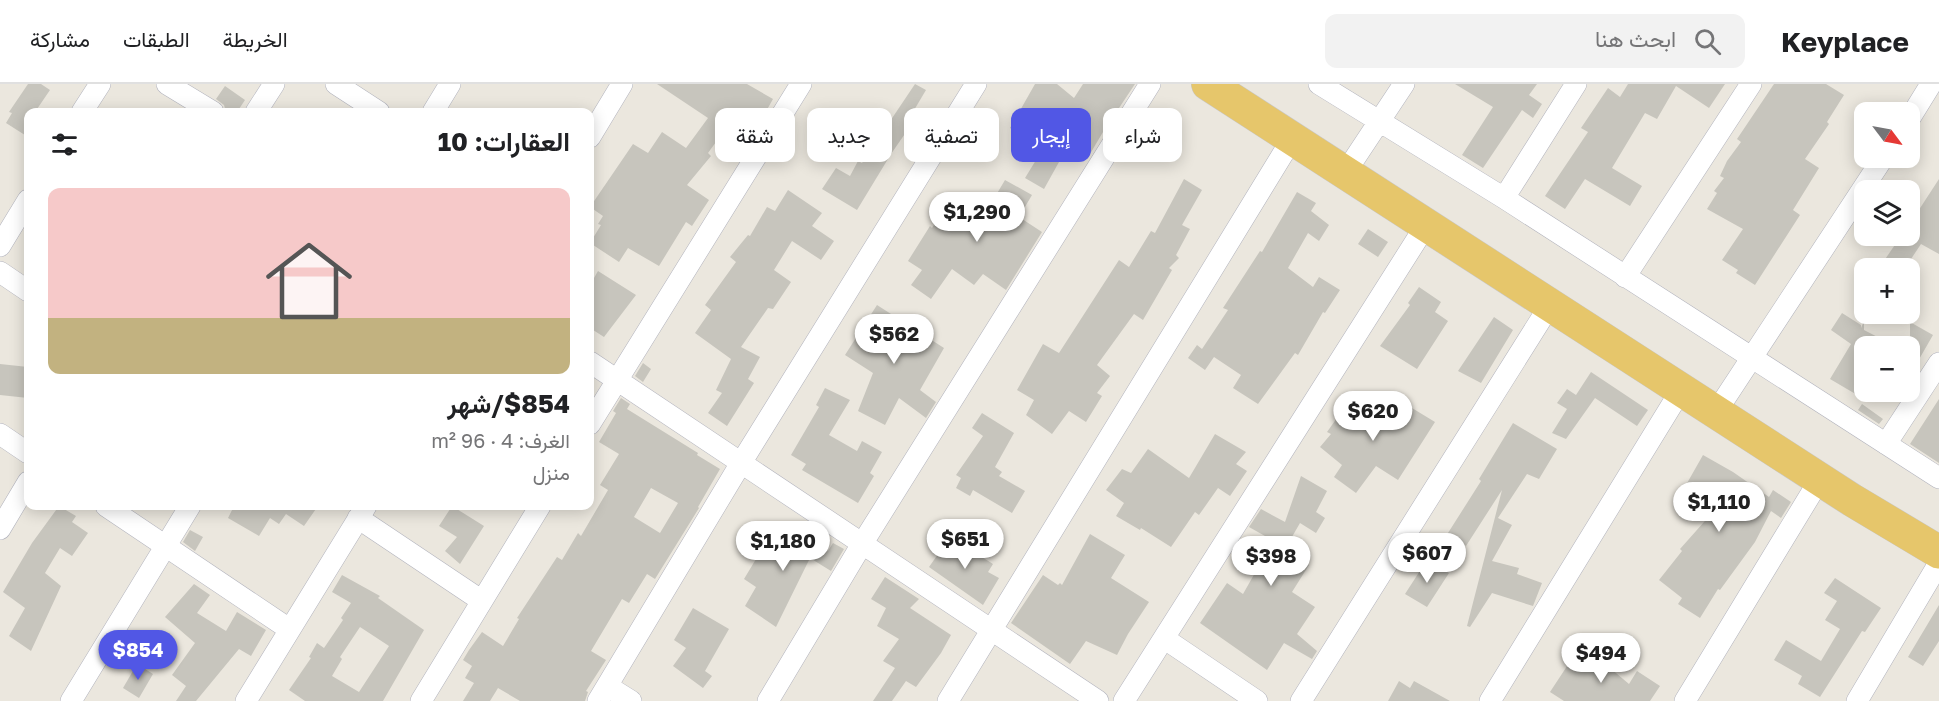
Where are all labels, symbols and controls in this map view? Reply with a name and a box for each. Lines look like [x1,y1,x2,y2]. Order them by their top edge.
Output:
search box [1325,14,1745,68]
text: ابحث هنا [1595,25,1676,52]
icon: search [1691,25,1724,58]
text: Keyplace [1781,25,1909,58]
text: مشاركة [30,26,90,52]
text: الطبقات [123,26,190,52]
text: الخريطة [223,26,288,52]
north arrow [1854,102,1920,168]
map controls [1854,102,1920,402]
chip: شقة [715,108,795,162]
chip: جديد [807,108,892,162]
chip: تصفية [904,108,999,162]
chip: إيجار [1011,108,1091,162]
chip: شراء [1103,108,1182,162]
text: العقارات: 10 [438,126,570,157]
icon: filters [48,128,81,161]
button: layers [1854,180,1920,246]
pin: $1,290 [928,192,1026,243]
text: $1,290 [943,199,1011,223]
icon: home [255,227,363,335]
button: + [1854,258,1920,324]
pin: $562 [858,314,930,365]
text: $562 [869,321,919,345]
button: − [1854,336,1920,402]
text: $854/شهر [447,388,570,419]
pin: $620 [1337,391,1409,442]
text: $620 [1347,398,1399,422]
text: الغرف: 4 · 96 m² [431,428,570,452]
text: منزل [533,460,570,484]
pin: $1,110 [1670,482,1768,533]
text: $1,110 [1687,489,1751,513]
pin: $651 [929,519,1001,570]
pin: $1,180 [734,521,832,572]
text: $651 [941,526,989,550]
text: $1,180 [750,528,816,552]
pin: $607 [1391,533,1463,584]
pin: $398 [1235,536,1307,587]
text: $607 [1402,540,1452,564]
text: $398 [1245,543,1297,567]
pin: $854 [102,630,174,681]
pin: $494 [1565,633,1637,684]
text: $854 [113,637,163,661]
text: $494 [1575,640,1627,664]

